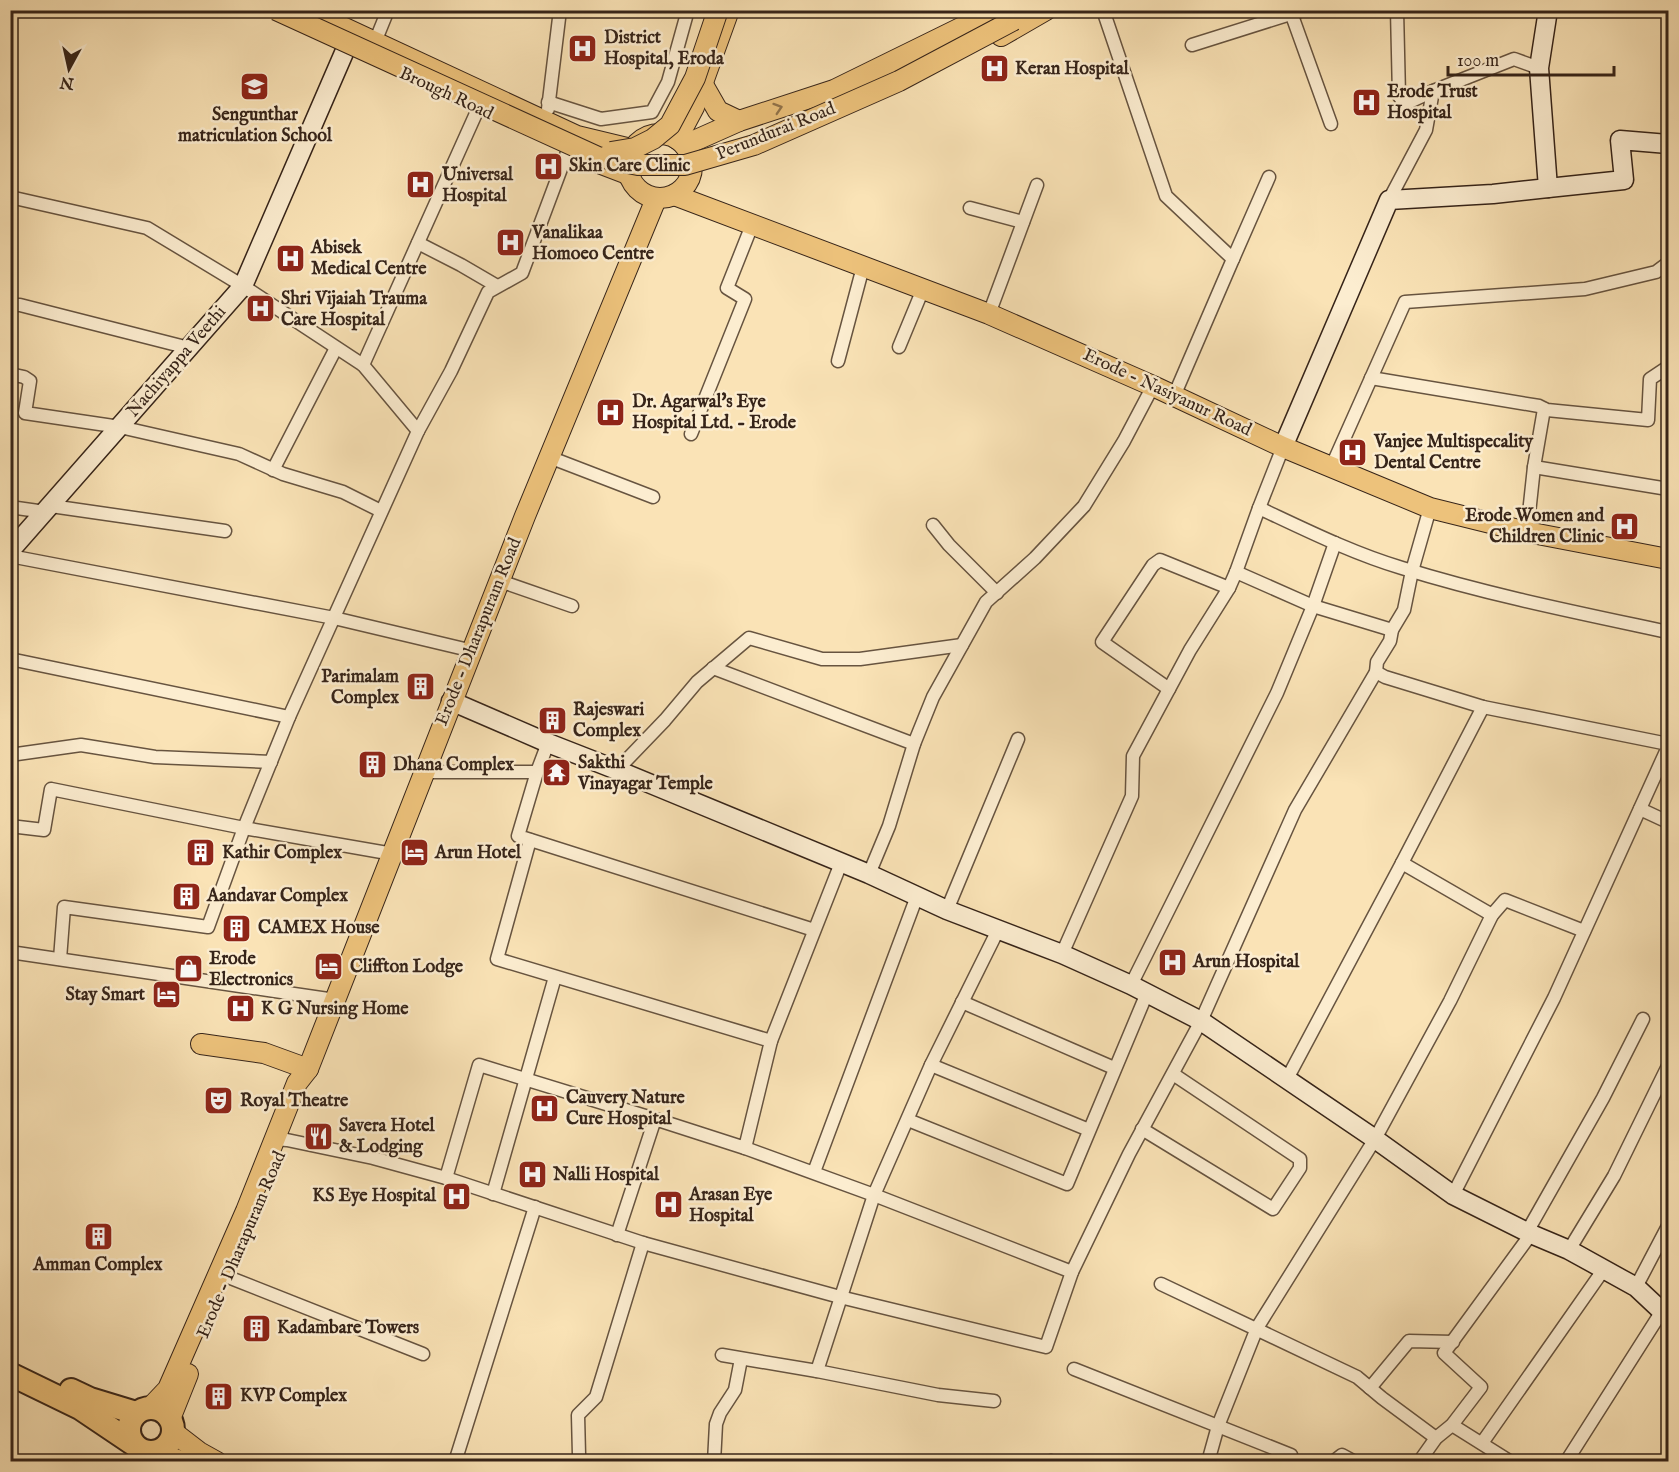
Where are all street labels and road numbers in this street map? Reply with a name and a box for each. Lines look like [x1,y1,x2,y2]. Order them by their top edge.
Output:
street label: Brough Road [395,62,497,126]
street label: Perundurai Road [713,97,839,166]
street label: Nachiyappa Veethi [122,301,232,423]
street label: Erode - Nasiyanur Road [1079,344,1255,442]
street label: Erode - Dharapuram Road [431,534,527,729]
street label: Erode - Dharapuram Road [192,1148,292,1342]

